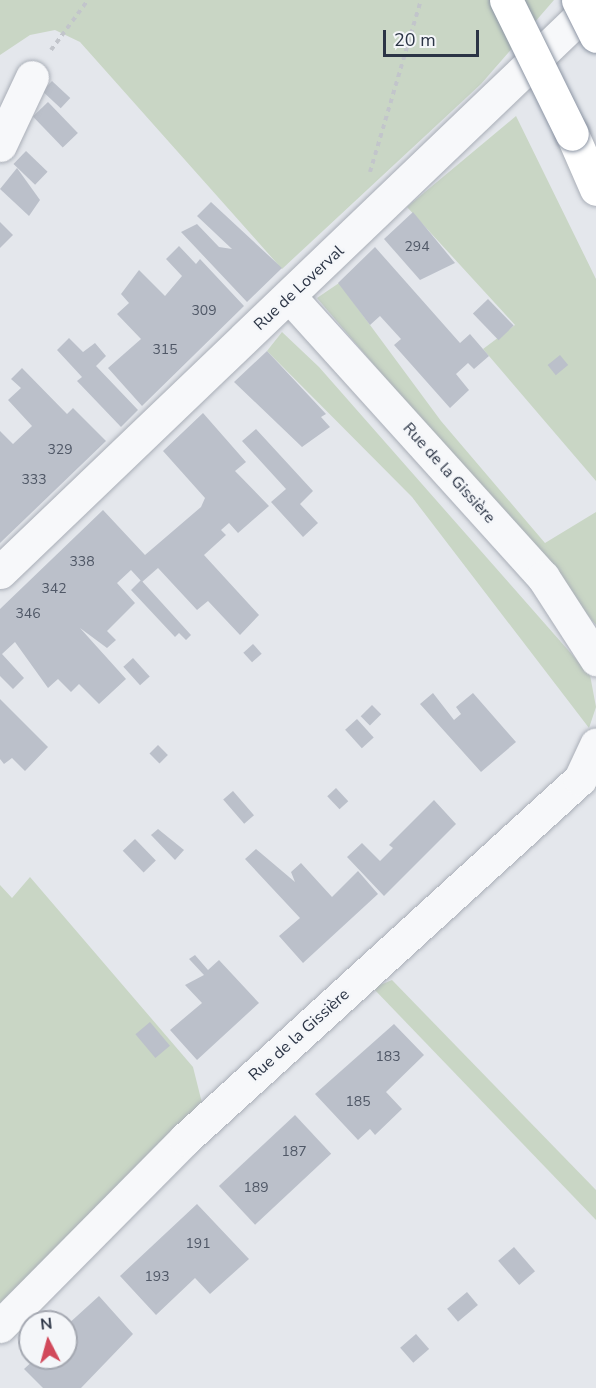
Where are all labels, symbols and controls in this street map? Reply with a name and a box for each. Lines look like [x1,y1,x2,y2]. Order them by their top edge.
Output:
scale bar [386,18,482,56]
text: 20 m [394,28,436,52]
house number: 294 [404,239,430,255]
street label: Rue de Loverval [250,241,348,335]
house number: 309 [191,303,217,319]
house number: 315 [152,342,178,358]
street label: Rue de la Gissière [399,419,499,527]
house number: 329 [47,442,73,458]
house number: 333 [21,472,47,488]
house number: 338 [69,554,95,570]
house number: 342 [41,581,67,597]
house number: 346 [15,606,41,622]
street label: Rue de la Gissière [245,985,353,1085]
house number: 183 [375,1049,401,1065]
house number: 185 [345,1094,371,1110]
house number: 187 [281,1144,307,1160]
house number: 189 [243,1180,269,1196]
house number: 191 [185,1236,211,1252]
house number: 193 [144,1269,170,1285]
north arrow [18,1310,78,1370]
text: N [39,1313,53,1336]

